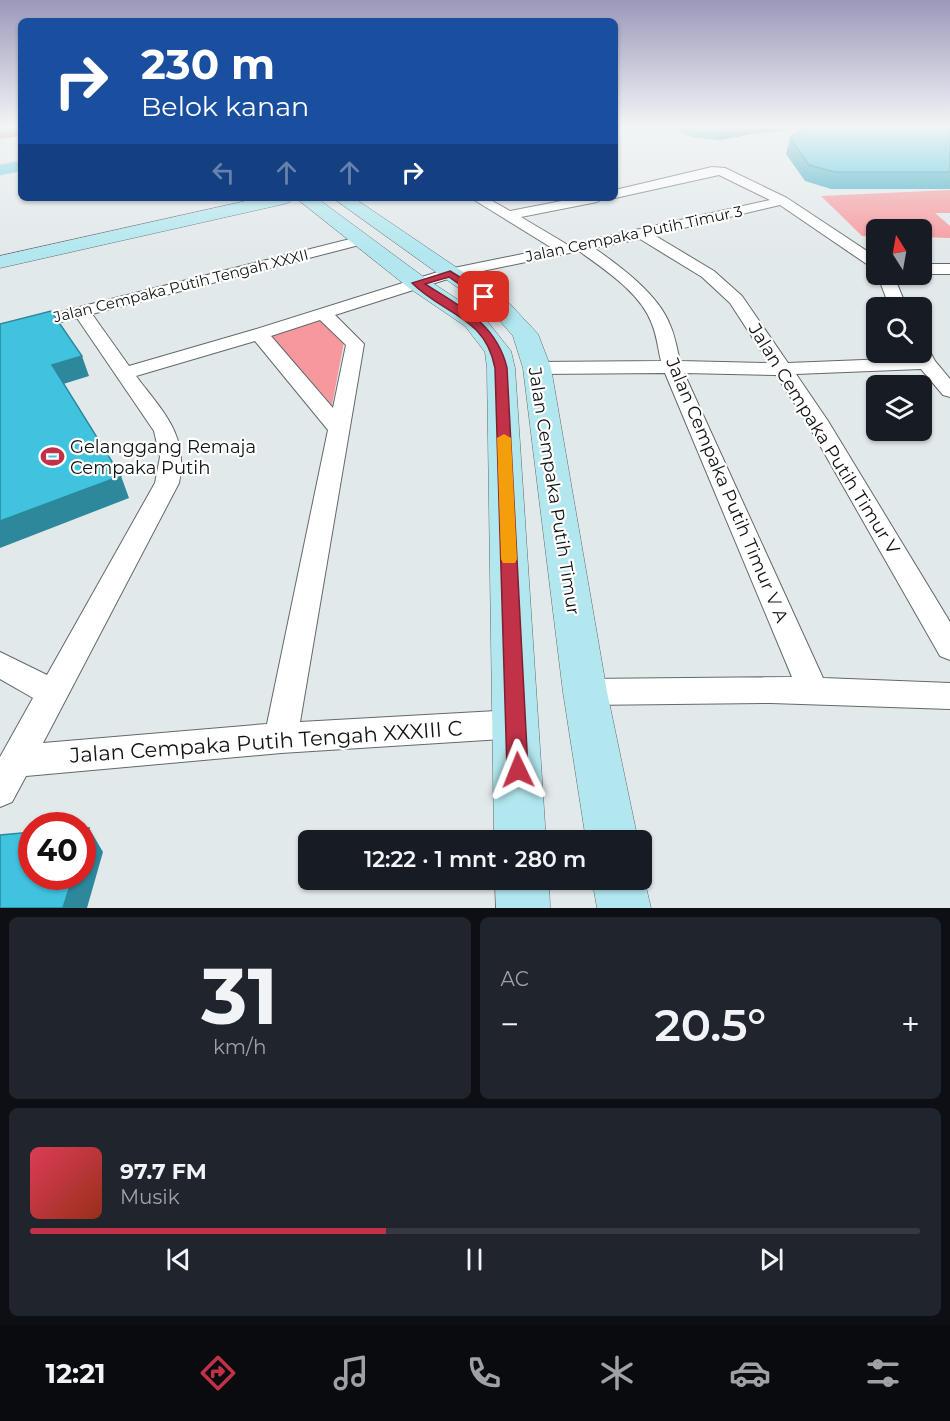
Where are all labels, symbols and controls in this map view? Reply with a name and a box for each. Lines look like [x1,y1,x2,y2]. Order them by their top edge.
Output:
text: 230 m [141,38,275,90]
icon: right [42,42,120,120]
text: Belok kanan [141,90,309,123]
icon: left [207,156,240,189]
icon: ahead [270,156,303,189]
icon: ahead [333,156,366,189]
icon: right [396,156,429,189]
street label: Jalan Cempaka Putih Timur 3 [523,201,744,266]
north arrow [866,219,932,285]
map controls [866,219,932,441]
street label: Jalan Cempaka Putih Tengah XXXII [51,245,310,327]
pin [458,271,509,322]
icon: arrive [467,280,500,313]
button: search [866,297,932,363]
street label: Jalan Cempaka Putih Timur V [743,319,905,559]
street label: Jalan Cempaka Putih Timur V A [661,353,793,626]
street label: Jalan Cempaka Putih Timur [523,365,584,616]
button: layers [866,375,932,441]
place label: Gelanggang Remaja Cempaka Putih [70,436,256,479]
sports icon: Gelanggang Remaja Cempaka Putih [39,444,65,470]
street label: Jalan Cempaka Putih Tengah XXXIII C [68,715,463,768]
position arrow [486,738,550,802]
speed limit sign: 40 [18,812,96,890]
text: 12:22 · 1 mnt · 280 m [364,846,586,873]
text: 31 [201,948,278,1044]
text: AC [501,967,529,991]
text: 20.5° [654,997,766,1052]
text: − [501,1004,519,1044]
text: + [901,1004,920,1044]
text: km/h [213,1035,266,1059]
text: 97.7 FM [120,1158,207,1185]
text: Musik [120,1185,180,1209]
icon: previous [162,1243,195,1276]
icon: pause [458,1243,491,1276]
icon: next [755,1243,788,1276]
icon: directions [197,1352,239,1394]
icon: music [330,1352,372,1394]
icon: phone [463,1352,505,1394]
icon: climate [596,1352,638,1394]
icon: car [729,1352,771,1394]
icon: filters [862,1352,904,1394]
text: 12:21 [46,1357,106,1390]

